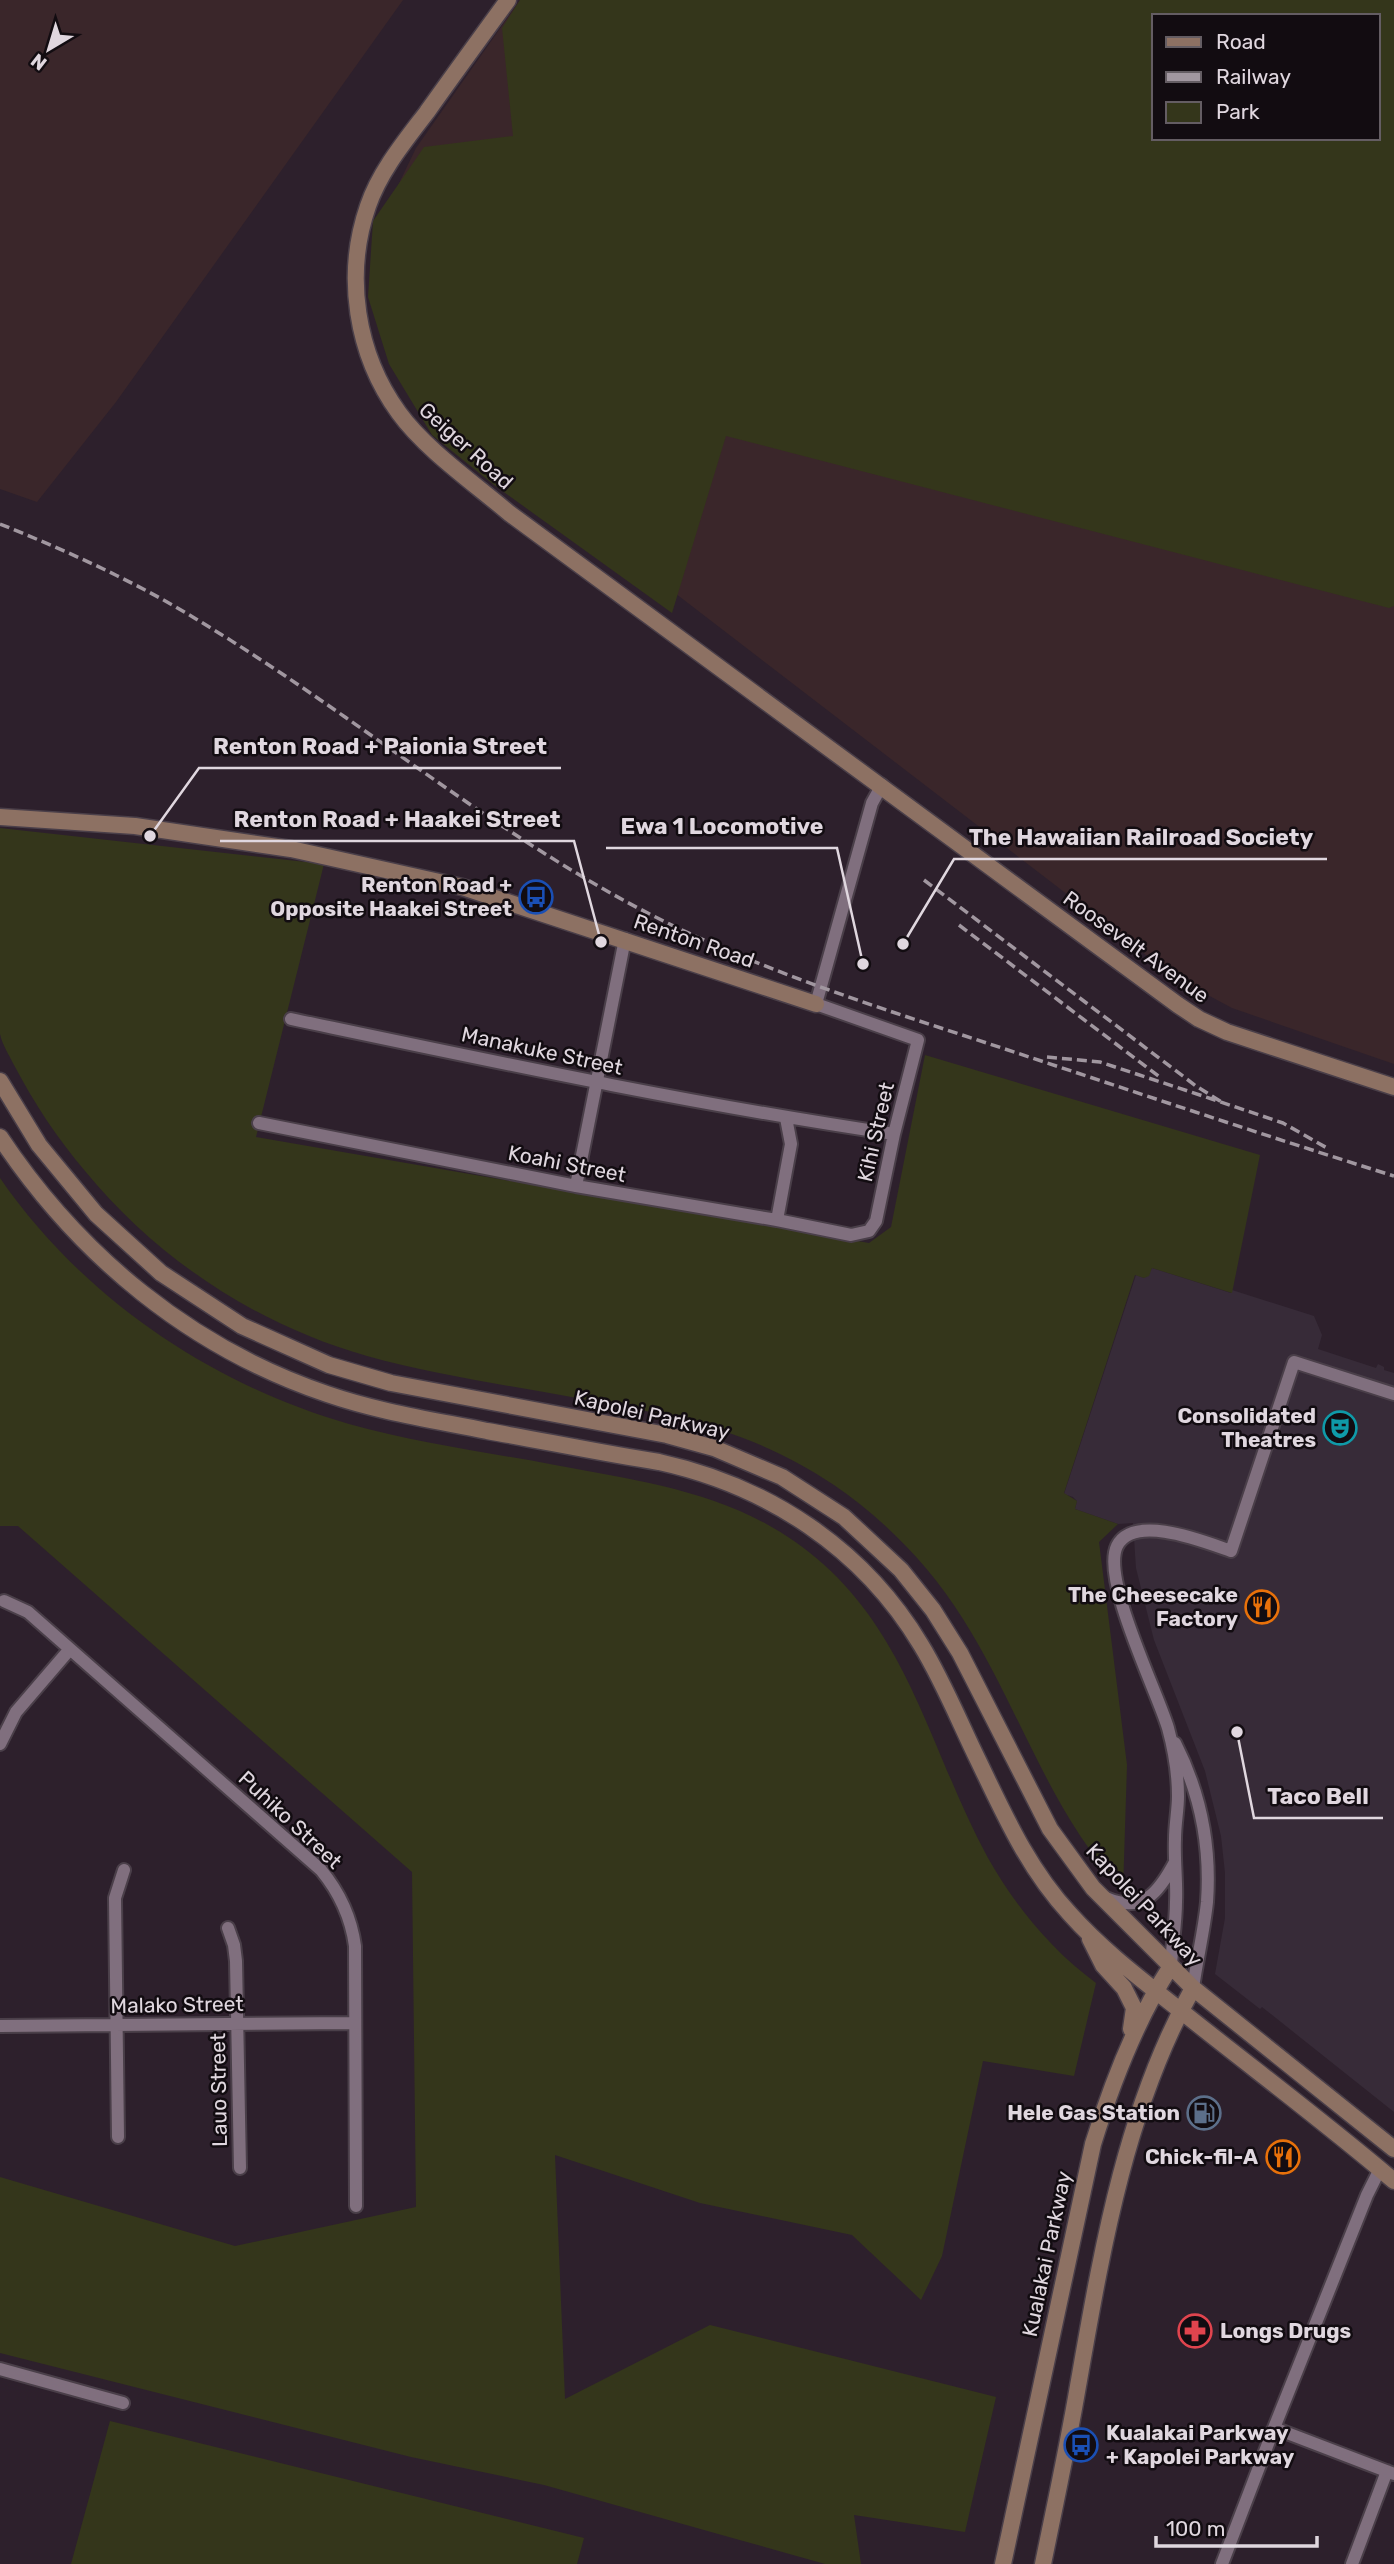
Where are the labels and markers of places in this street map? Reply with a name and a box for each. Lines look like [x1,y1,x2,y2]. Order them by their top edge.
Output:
callout: Renton Road + Paionia Street [199,724,561,768]
callout: Renton Road + Haakei Street [220,797,574,841]
callout: Ewa 1 Locomotive [606,804,837,848]
callout: The Hawaiian Railroad Society [954,815,1327,859]
place label: Renton Road + Opposite Haakei Street [270,872,512,921]
bus stop icon: Renton Road + Opposite Haakei Street [517,878,555,916]
place label: Consolidated Theatres [1177,1403,1316,1452]
theatre icon: Consolidated Theatres [1321,1409,1359,1447]
place label: The Cheesecake Factory [1068,1582,1238,1631]
restaurant icon: The Cheesecake Factory [1243,1588,1281,1626]
callout: Taco Bell [1254,1774,1383,1818]
fuel station icon: Hele Gas Station [1185,2094,1223,2132]
place label: Hele Gas Station [1007,2100,1180,2125]
restaurant icon: Chick-fil-A [1264,2138,1302,2176]
place label: Chick-fil-A [1145,2144,1258,2169]
pharmacy icon: Longs Drugs [1176,2312,1214,2350]
place label: Longs Drugs [1220,2318,1351,2343]
place label: Kualakai Parkway + Kapolei Parkway [1106,2420,1295,2469]
bus stop icon: Kualakai Parkway + Kapolei Parkway [1062,2426,1100,2464]

